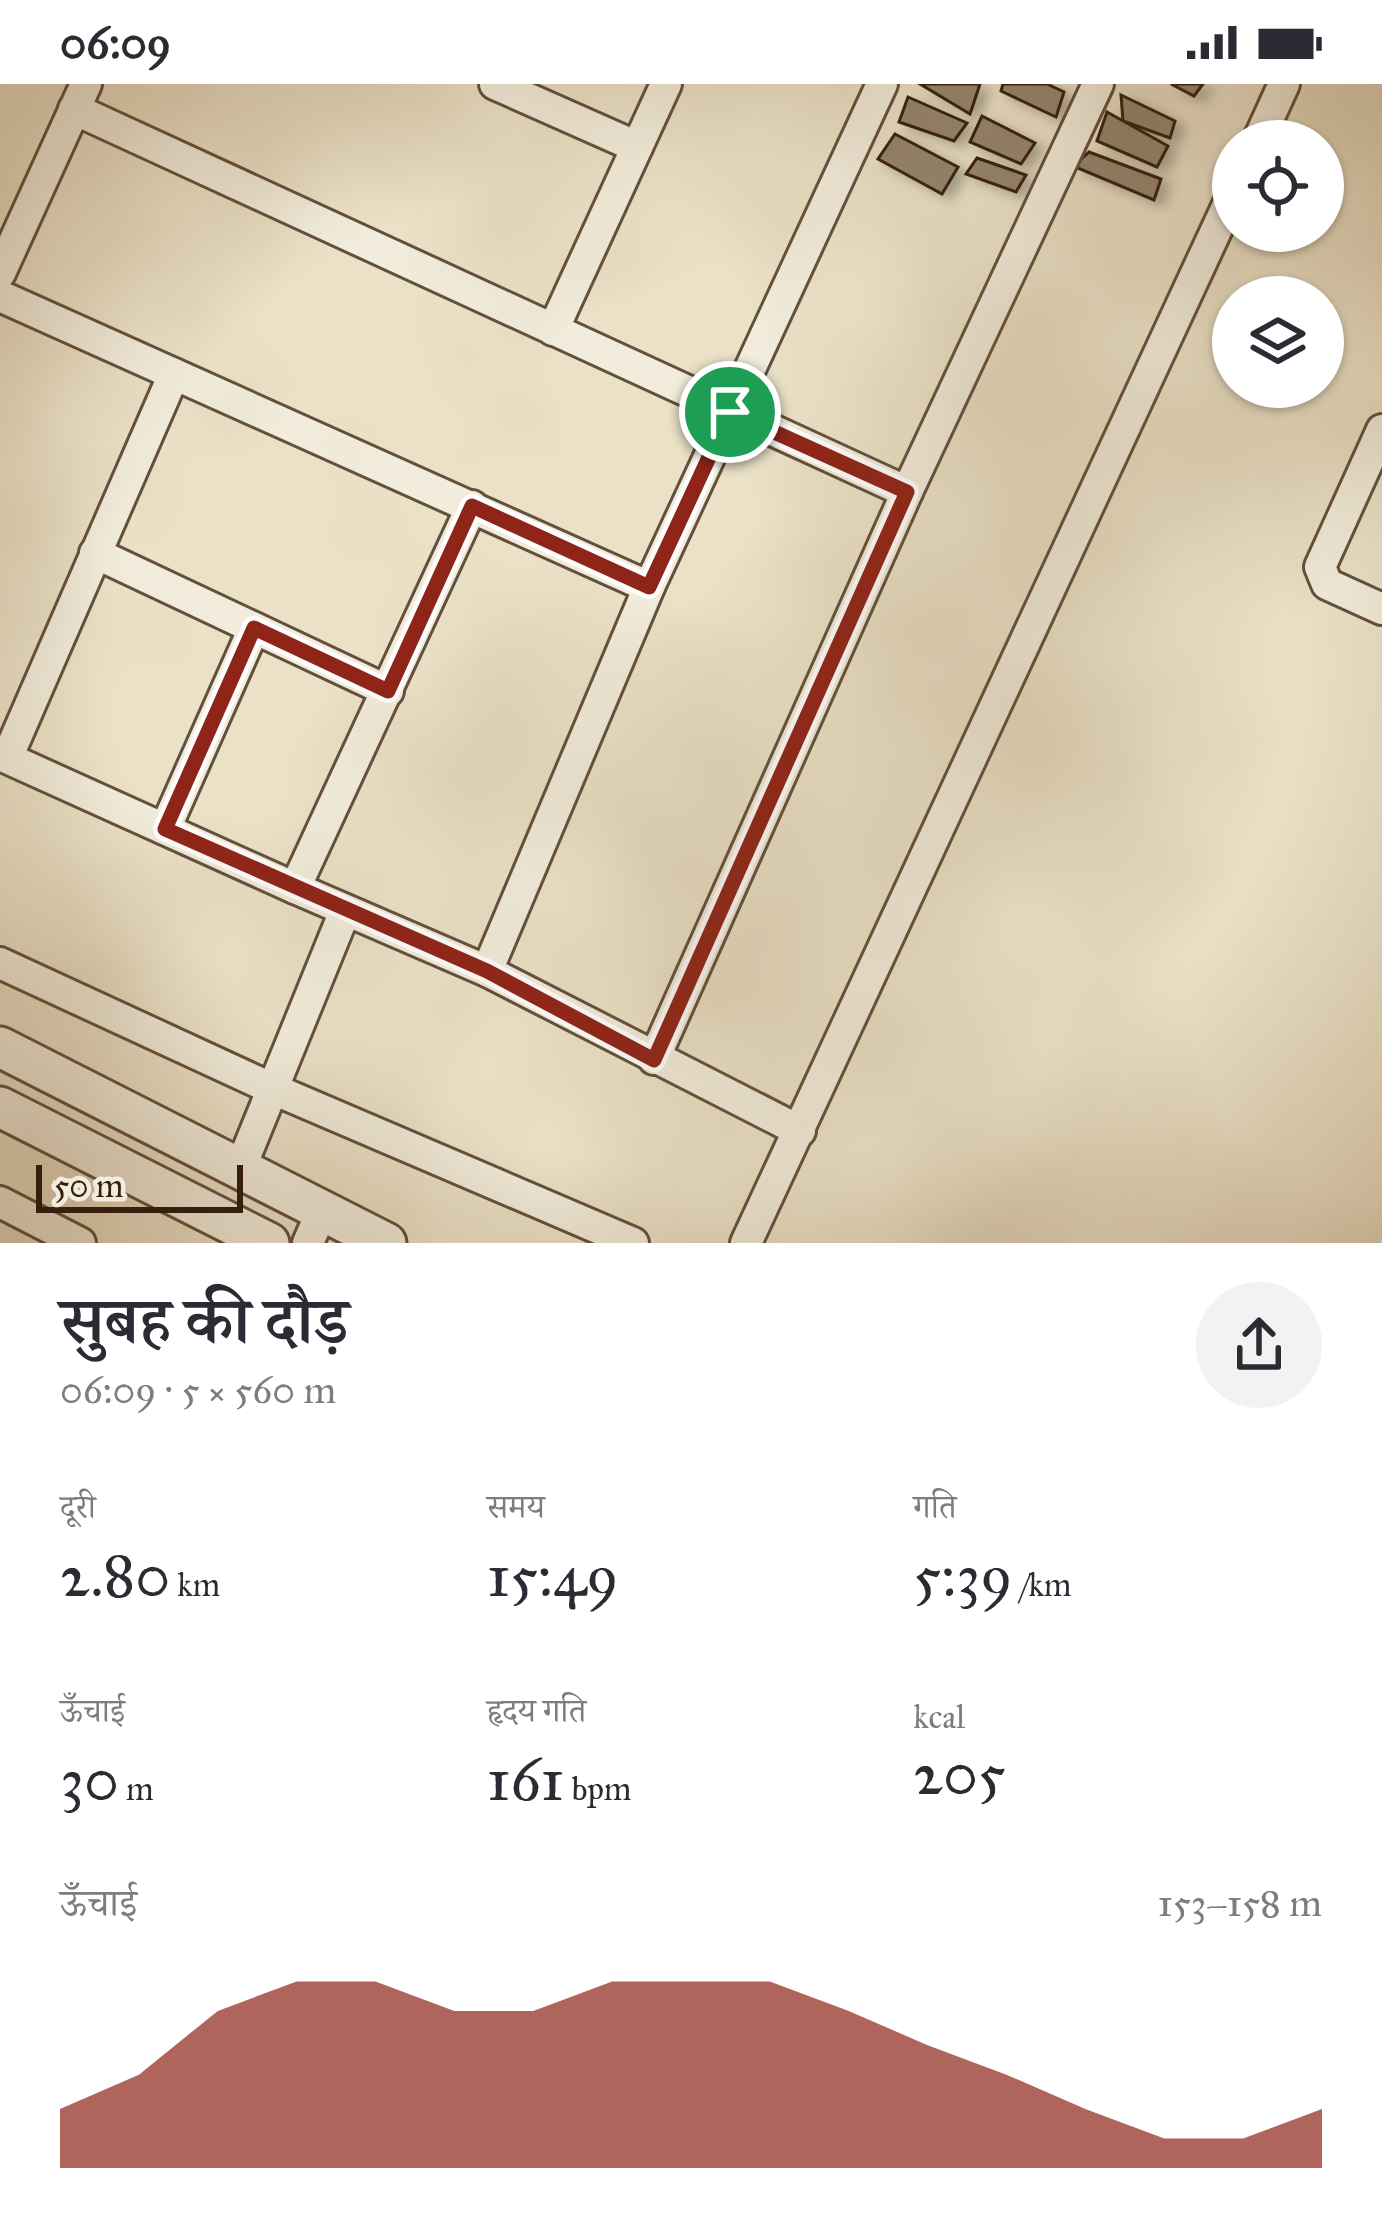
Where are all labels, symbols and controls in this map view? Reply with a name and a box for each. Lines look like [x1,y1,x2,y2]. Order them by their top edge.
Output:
text: 06:09 [60,15,171,70]
map controls [1212,120,1344,408]
button: locate [1212,120,1344,252]
button: layers [1212,276,1344,408]
pin [679,361,781,463]
icon: arrive [697,379,763,445]
scale bar [36,1159,243,1212]
text: 50 m [54,1166,123,1206]
text: सुबह की दौड़ [60,1280,348,1361]
button: share [1196,1282,1322,1408]
text: 06:09 · 5 × 560 m [60,1366,336,1414]
text: दूरी [60,1487,96,1527]
text: समय [487,1487,545,1527]
text: गति [913,1487,957,1527]
text: 2.80 [60,1539,170,1612]
text: 15:49 [487,1539,619,1612]
text: 5:39 [913,1539,1013,1612]
text: km [170,1565,220,1605]
text: /km [1013,1565,1072,1605]
text: ऊँचाई [60,1691,125,1731]
text: हृदय गति [487,1691,586,1731]
text: kcal [913,1697,965,1737]
text: 205 [913,1737,1006,1810]
text: 30 [60,1743,119,1816]
text: 161 [487,1743,564,1816]
text: m [119,1769,154,1809]
text: bpm [564,1769,632,1809]
text: ऊँचाई [60,1879,137,1927]
text: 153–158 m [1158,1879,1322,1927]

